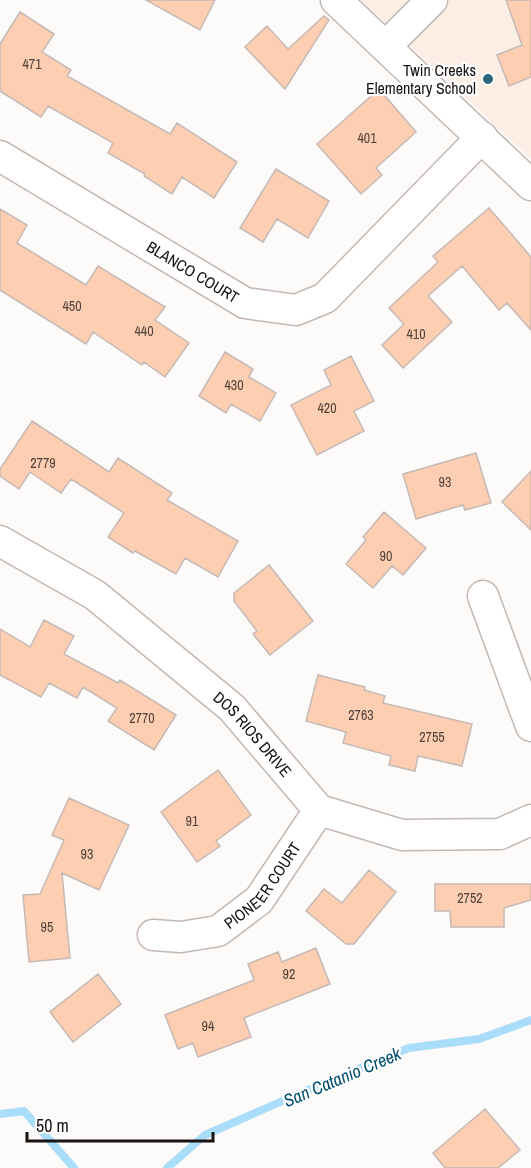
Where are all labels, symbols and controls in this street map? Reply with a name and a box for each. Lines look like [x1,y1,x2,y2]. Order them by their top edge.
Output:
house number: 471 [22,55,42,73]
place label: Twin Creeks Elementary School [366,59,476,99]
marker: Twin Creeks Elementary School [481,72,495,86]
house number: 401 [357,129,377,147]
street label: BLANCO COURT [143,236,243,308]
house number: 450 [62,297,82,315]
house number: 440 [134,322,154,340]
house number: 410 [406,325,426,343]
house number: 430 [224,376,244,394]
house number: 420 [317,399,337,417]
house number: 2779 [30,454,56,472]
house number: 93 [439,473,451,491]
house number: 90 [380,547,392,565]
street label: DOS RIOS DRIVE [209,686,297,781]
house number: 2763 [348,706,374,724]
house number: 2770 [129,709,155,727]
house number: 2755 [419,728,445,746]
house number: 91 [186,812,199,830]
street label: PIONEER COURT [219,838,306,934]
house number: 93 [81,845,93,863]
house number: 2752 [457,889,483,907]
house number: 95 [41,918,53,936]
house number: 92 [283,965,295,983]
house number: 94 [202,1017,215,1035]
water label: San Catanio Creek [279,1041,405,1113]
scale bar [27,1105,213,1143]
text: 50 m [36,1113,69,1138]

